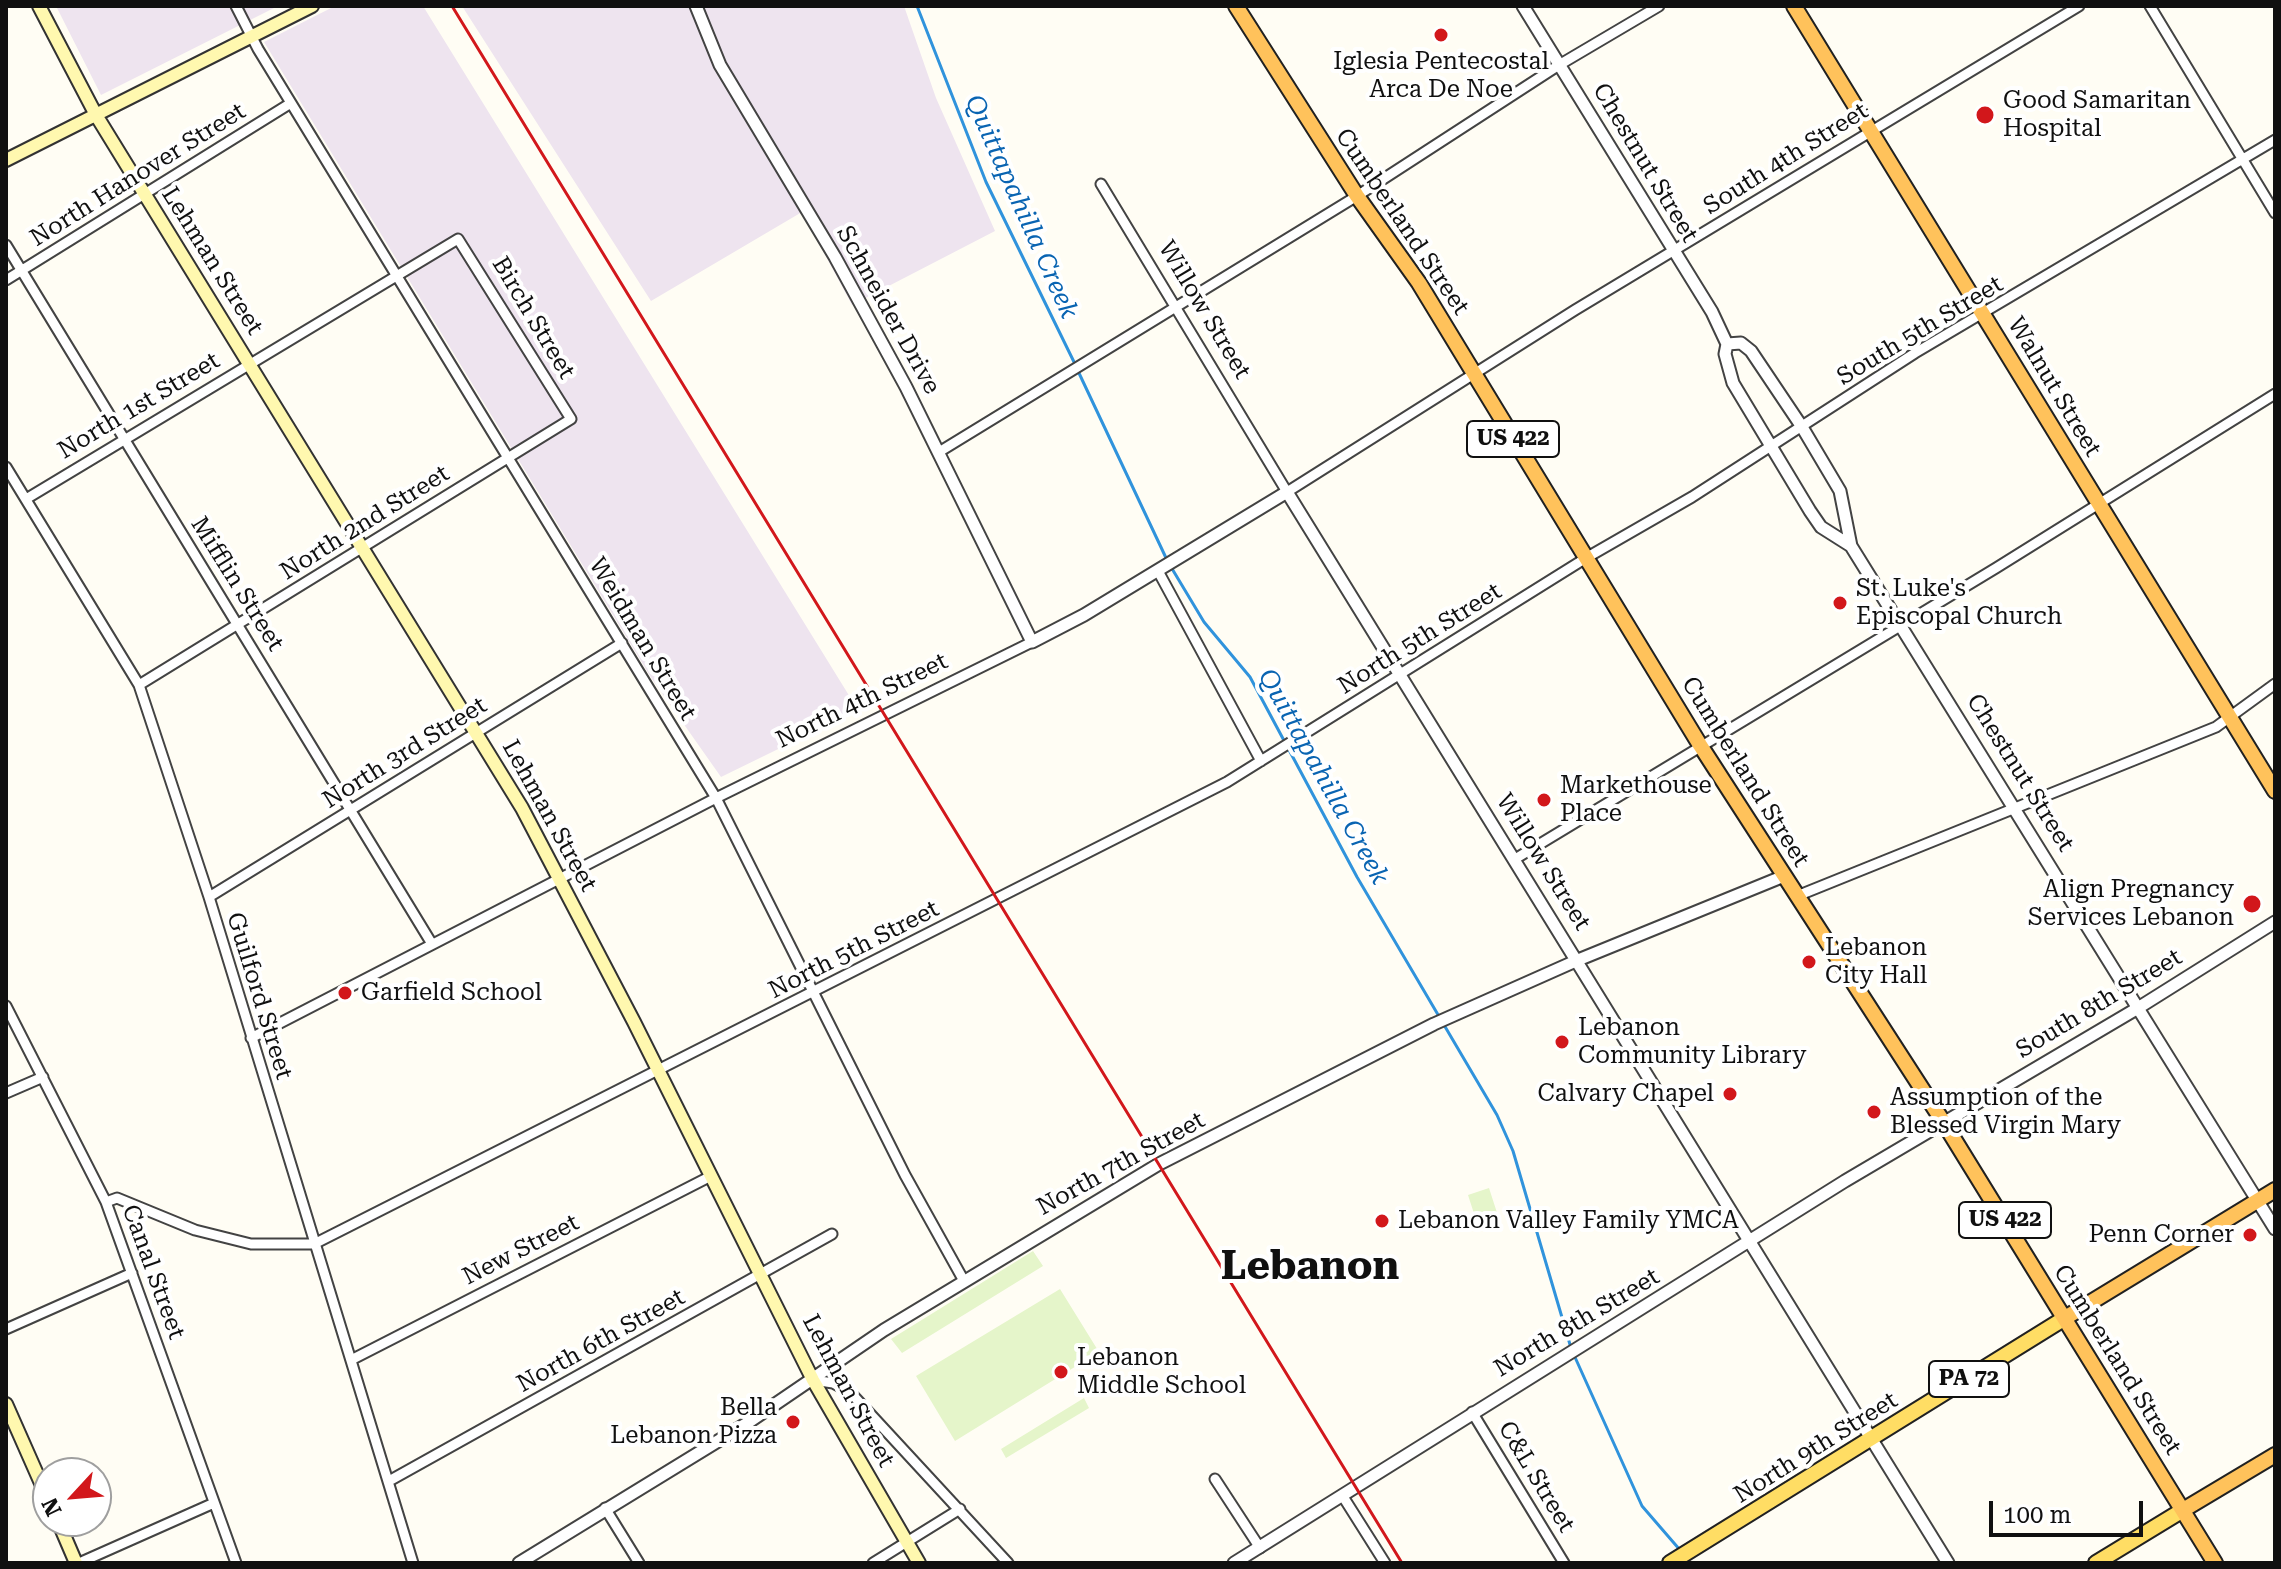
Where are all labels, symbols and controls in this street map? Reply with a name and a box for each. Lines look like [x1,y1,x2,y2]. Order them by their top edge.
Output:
marker: Iglesia Pentecostal Arca De Noe [1432,26,1450,44]
place label: Iglesia Pentecostal Arca De Noe [1333,48,1549,104]
street label: Chestnut Street [1586,78,1704,248]
place label: Good Samaritan Hospital [2003,87,2191,143]
water label: Quittapahilla Creek [958,90,1084,324]
street label: North Hanover Street [25,97,251,253]
street label: South 4th Street [1699,97,1873,221]
marker: Good Samaritan Hospital [1974,104,1996,126]
street label: Cumberland Street [1329,123,1475,321]
street label: Lehman Street [155,182,269,340]
street label: Schneider Drive [830,221,946,399]
street label: Willow Street [1152,236,1256,384]
street label: Birch Street [485,252,581,384]
street label: South 5th Street [1832,270,2008,392]
street label: Walnut Street [2001,312,2107,462]
street label: North 1st Street [53,346,225,466]
road number: US 422 [1467,421,1559,457]
street label: North 2nd Street [275,459,455,587]
street label: Mifflin Street [184,512,290,656]
street label: Weidman Street [582,552,702,726]
place label: St. Luke's Episcopal Church [1856,575,2062,631]
street label: North 5th Street [1333,577,1507,701]
marker: St. Luke's Episcopal Church [1831,594,1849,612]
street label: North 4th Street [772,647,952,755]
water label: Quittapahilla Creek [1251,664,1395,890]
street label: Cumberland Street [1675,672,1815,872]
street label: Chestnut Street [1960,689,2080,857]
street label: North 3rd Street [318,691,492,815]
street label: Lehman Street [496,735,602,897]
place label: Markethouse Place [1560,772,1712,828]
street label: Willow Street [1490,788,1596,936]
marker: Markethouse Place [1535,791,1553,809]
place label: Align Pregnancy Services Lebanon [2028,876,2234,932]
marker: Align Pregnancy Services Lebanon [2241,893,2263,915]
street label: North 5th Street [764,895,944,1005]
street label: Guilford Street [220,909,298,1083]
place label: Lebanon City Hall [1825,934,1927,990]
street label: South 8th Street [2011,943,2187,1065]
marker: Lebanon City Hall [1800,953,1818,971]
place label: Garfield School [361,979,542,1007]
marker: Garfield School [336,984,354,1002]
place label: Lebanon Community Library [1578,1014,1806,1070]
marker: Lebanon Community Library [1553,1033,1571,1051]
place label: Calvary Chapel [1538,1080,1714,1108]
place label: Assumption of the Blessed Virgin Mary [1890,1084,2121,1140]
marker: Calvary Chapel [1721,1085,1739,1103]
marker: Assumption of the Blessed Virgin Mary [1865,1103,1883,1121]
street label: North 7th Street [1032,1106,1210,1222]
street label: Canal Street [115,1201,191,1343]
road number: US 422 [1959,1202,2051,1238]
place label: Lebanon Valley Family YMCA [1398,1207,1739,1235]
street label: New Street [458,1208,584,1292]
marker: Lebanon Valley Family YMCA [1373,1212,1391,1230]
place label: Penn Corner [2088,1221,2234,1249]
marker: Penn Corner [2241,1226,2259,1244]
district label: Lebanon [1221,1243,1399,1291]
street label: Cumberland Street [2047,1260,2187,1460]
street label: North 8th Street [1489,1262,1665,1384]
street label: North 6th Street [512,1283,690,1399]
street label: Lehman Street [796,1310,900,1472]
place label: Lebanon Middle School [1077,1344,1246,1400]
road number: PA 72 [1929,1361,2009,1397]
marker: Lebanon Middle School [1052,1363,1070,1381]
street label: North 9th Street [1729,1386,1903,1510]
place label: Bella Lebanon Pizza [610,1394,777,1450]
marker: Bella Lebanon Pizza [784,1413,802,1431]
street label: C&L Street [1492,1416,1580,1538]
north arrow [32,1457,112,1537]
scale bar [1993,1485,2147,1535]
text: N [37,1494,67,1520]
text: 100 m [2003,1501,2071,1529]

